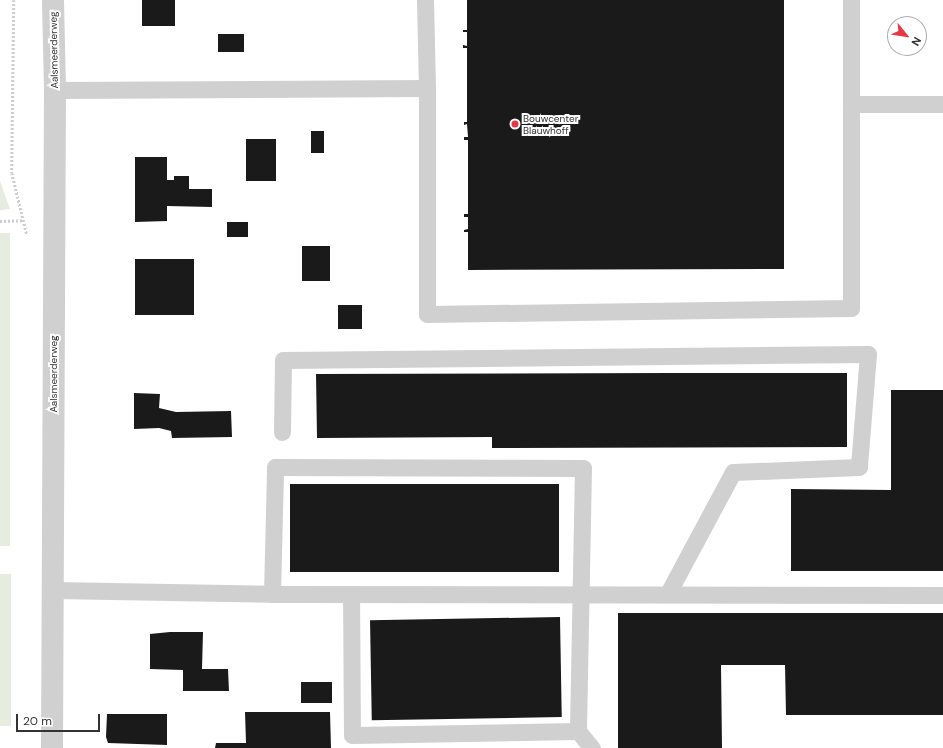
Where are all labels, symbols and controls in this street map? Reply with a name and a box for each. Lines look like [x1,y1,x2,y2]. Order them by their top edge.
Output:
street label: Aalsmeerderweg [47,11,61,89]
north arrow [887,16,927,56]
text: N [908,35,925,48]
place label: Bouwcenter Blauwhoff [523,112,578,136]
marker: Bouwcenter Blauwhoff [510,119,520,129]
street label: Aalsmeerderweg [48,335,60,413]
scale bar [18,706,102,732]
text: 20 m [23,713,52,729]

